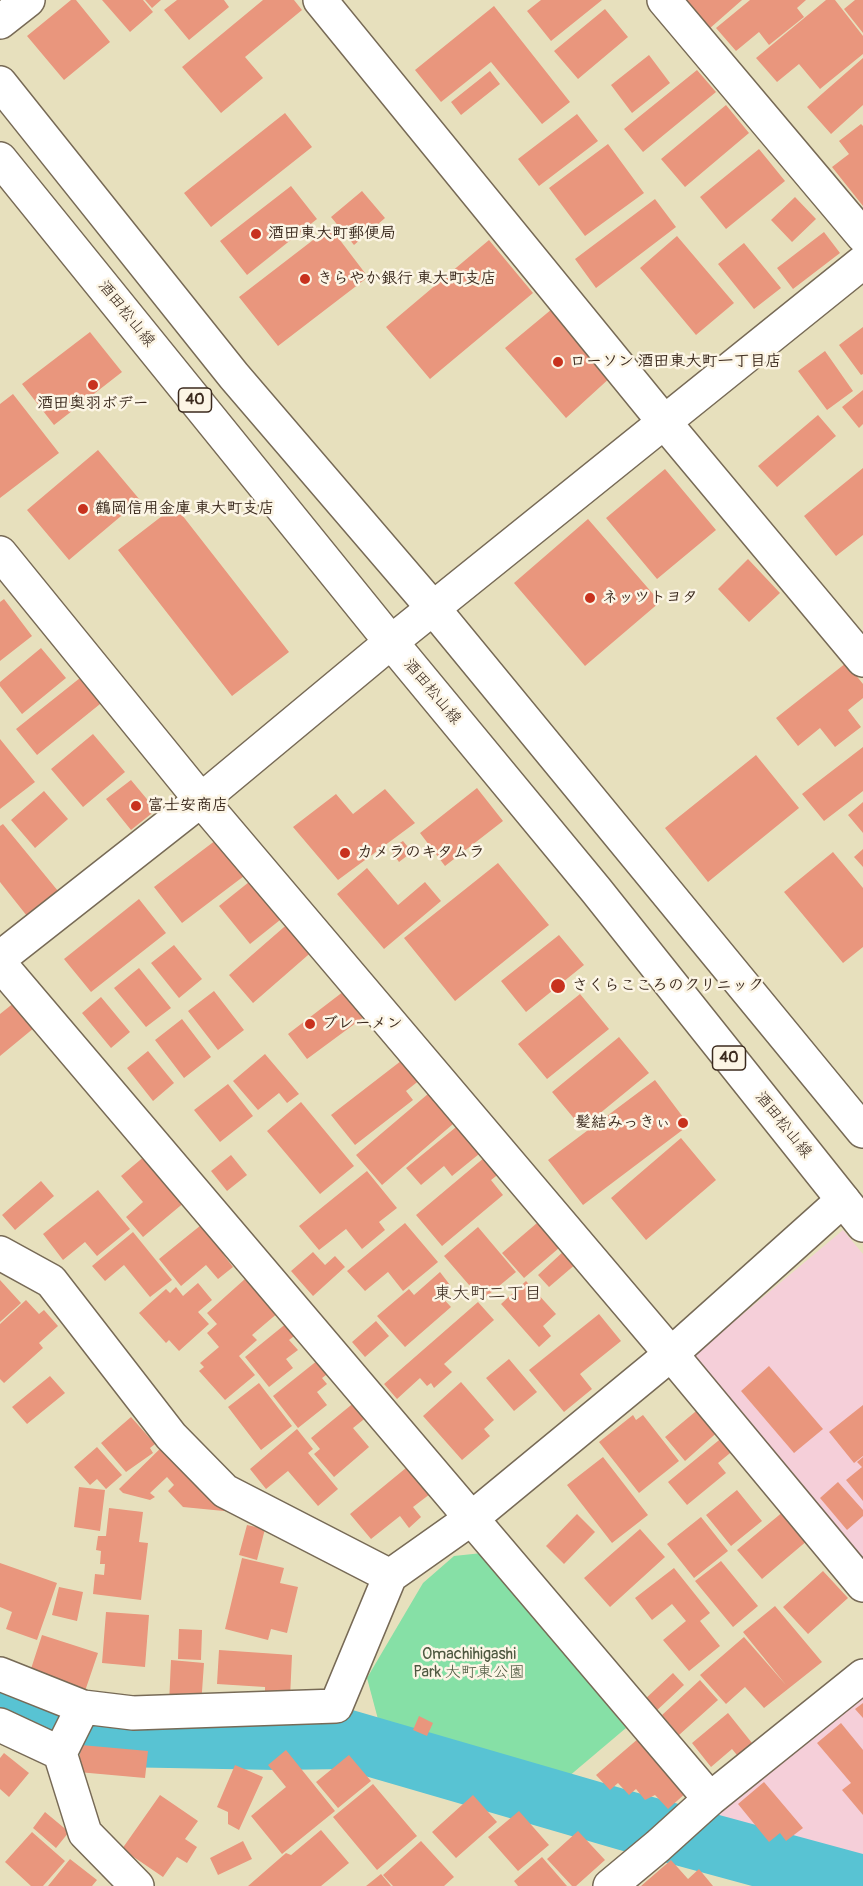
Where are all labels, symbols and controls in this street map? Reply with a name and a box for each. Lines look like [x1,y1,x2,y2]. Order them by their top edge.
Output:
place label: 酒田東大町郵便局 [268,224,396,244]
marker: 酒田東大町郵便局 [249,227,263,241]
place label: きらやか銀行 東大町支店 [317,269,496,289]
marker: きらやか銀行 東大町支店 [298,272,312,286]
street label: 酒田松山線 [93,277,159,351]
place label: ローソン 酒田東大町一丁目店 [570,352,781,372]
marker: ローソン 酒田東大町一丁目店 [551,355,565,369]
marker: 酒田奥羽ボデー [86,378,100,392]
road number: 40 [178,388,212,412]
place label: 酒田奥羽ボデー [37,394,149,414]
place label: 鶴岡信用金庫 東大町支店 [95,499,274,519]
marker: 鶴岡信用金庫 東大町支店 [76,502,90,516]
place label: ネッツトヨタ [602,588,698,608]
marker: ネッツトヨタ [583,591,597,605]
street label: 酒田松山線 [399,655,465,729]
place label: 富士安商店 [148,796,228,816]
marker: 富士安商店 [129,799,143,813]
place label: カメラのキタムラ [357,843,485,863]
marker: カメラのキタムラ [338,846,352,860]
place label: さくらこころのクリニック [572,976,764,996]
marker: さくらこころのクリニック [549,977,567,995]
place label: ブレーメン [322,1014,403,1034]
marker: ブレーメン [303,1017,317,1031]
road number: 40 [712,1046,746,1070]
street label: 酒田松山線 [750,1088,816,1162]
place label: 髪結みっきぃ [575,1113,671,1133]
marker: 髪結みっきぃ [676,1116,690,1130]
district label: 東大町二丁目 [434,1283,542,1305]
park label: Omachihigashi Park 大町東公園 [413,1645,525,1683]

